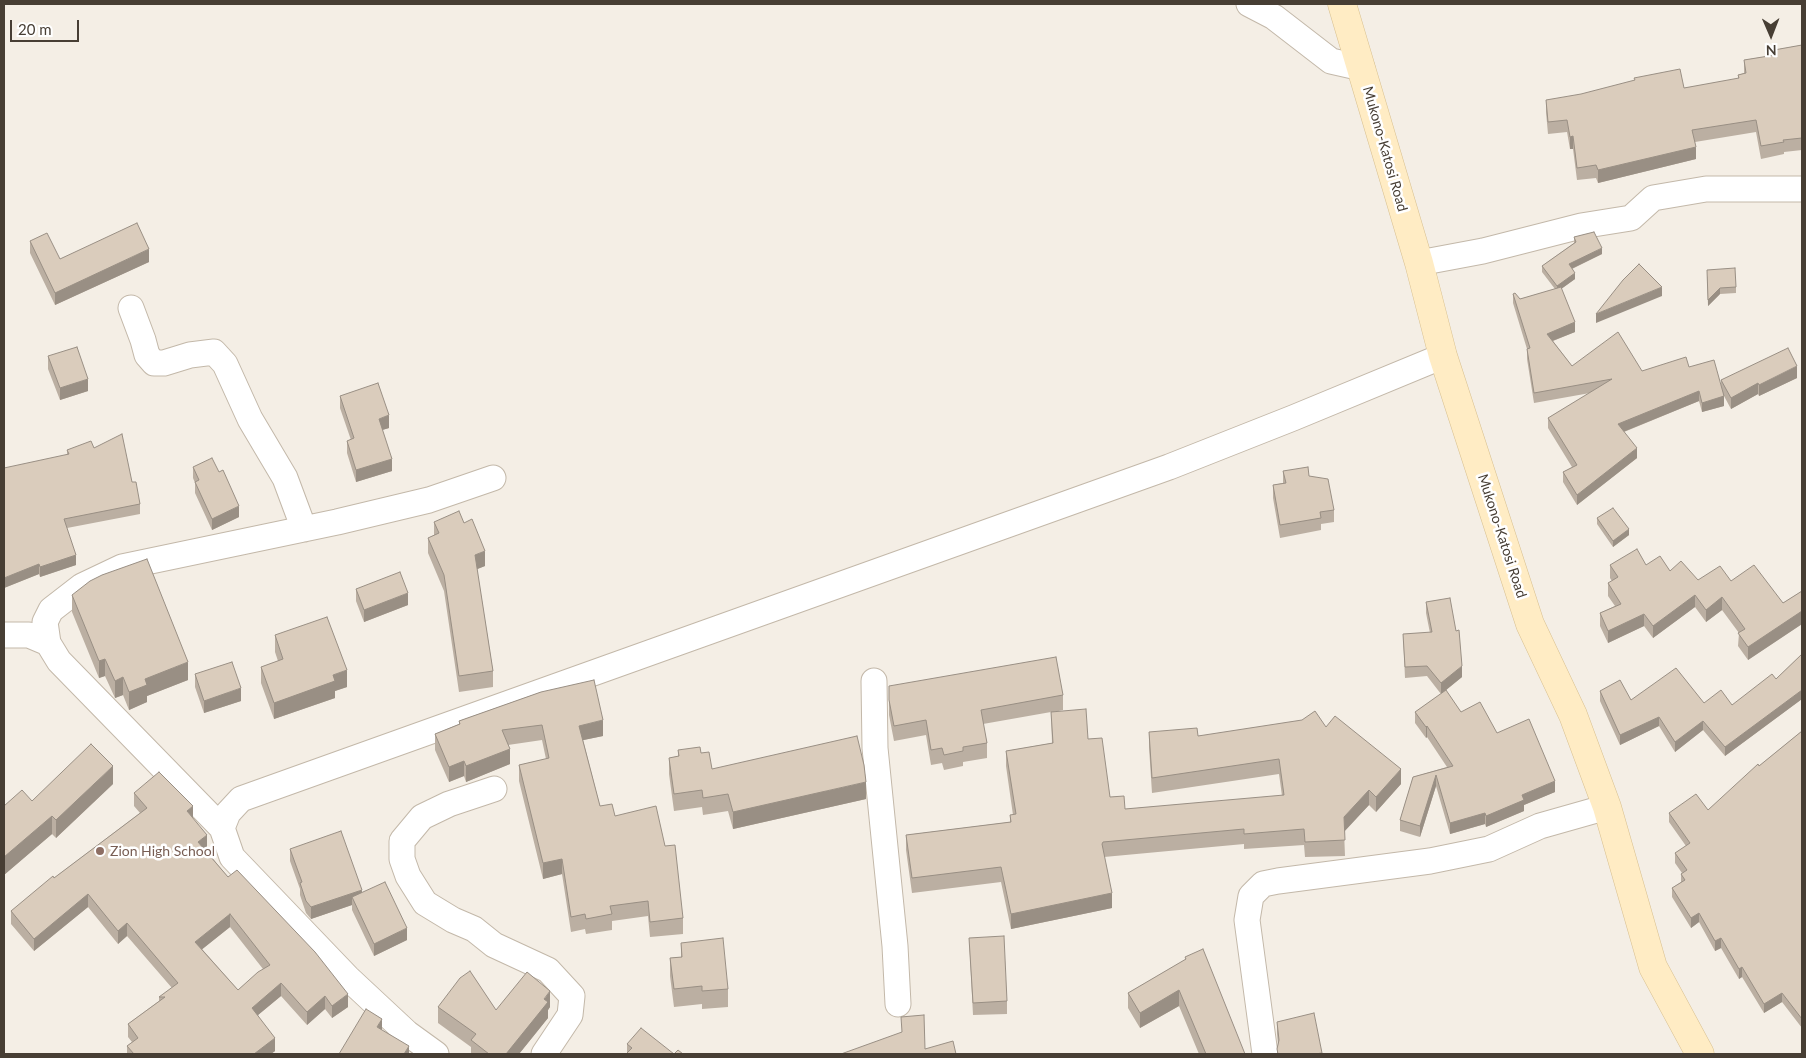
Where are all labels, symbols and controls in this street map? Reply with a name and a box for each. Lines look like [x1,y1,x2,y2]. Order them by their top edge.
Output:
scale bar [12,10,81,42]
north arrow [1746,10,1796,60]
text: 20 m [18,20,52,38]
text: N [1766,42,1777,59]
street label: Mukono-Katosi Road [1359,85,1411,213]
street label: Mukono-Katosi Road [1474,472,1530,600]
place label: Zion High School [110,843,215,859]
marker: Zion High School [94,845,106,857]

